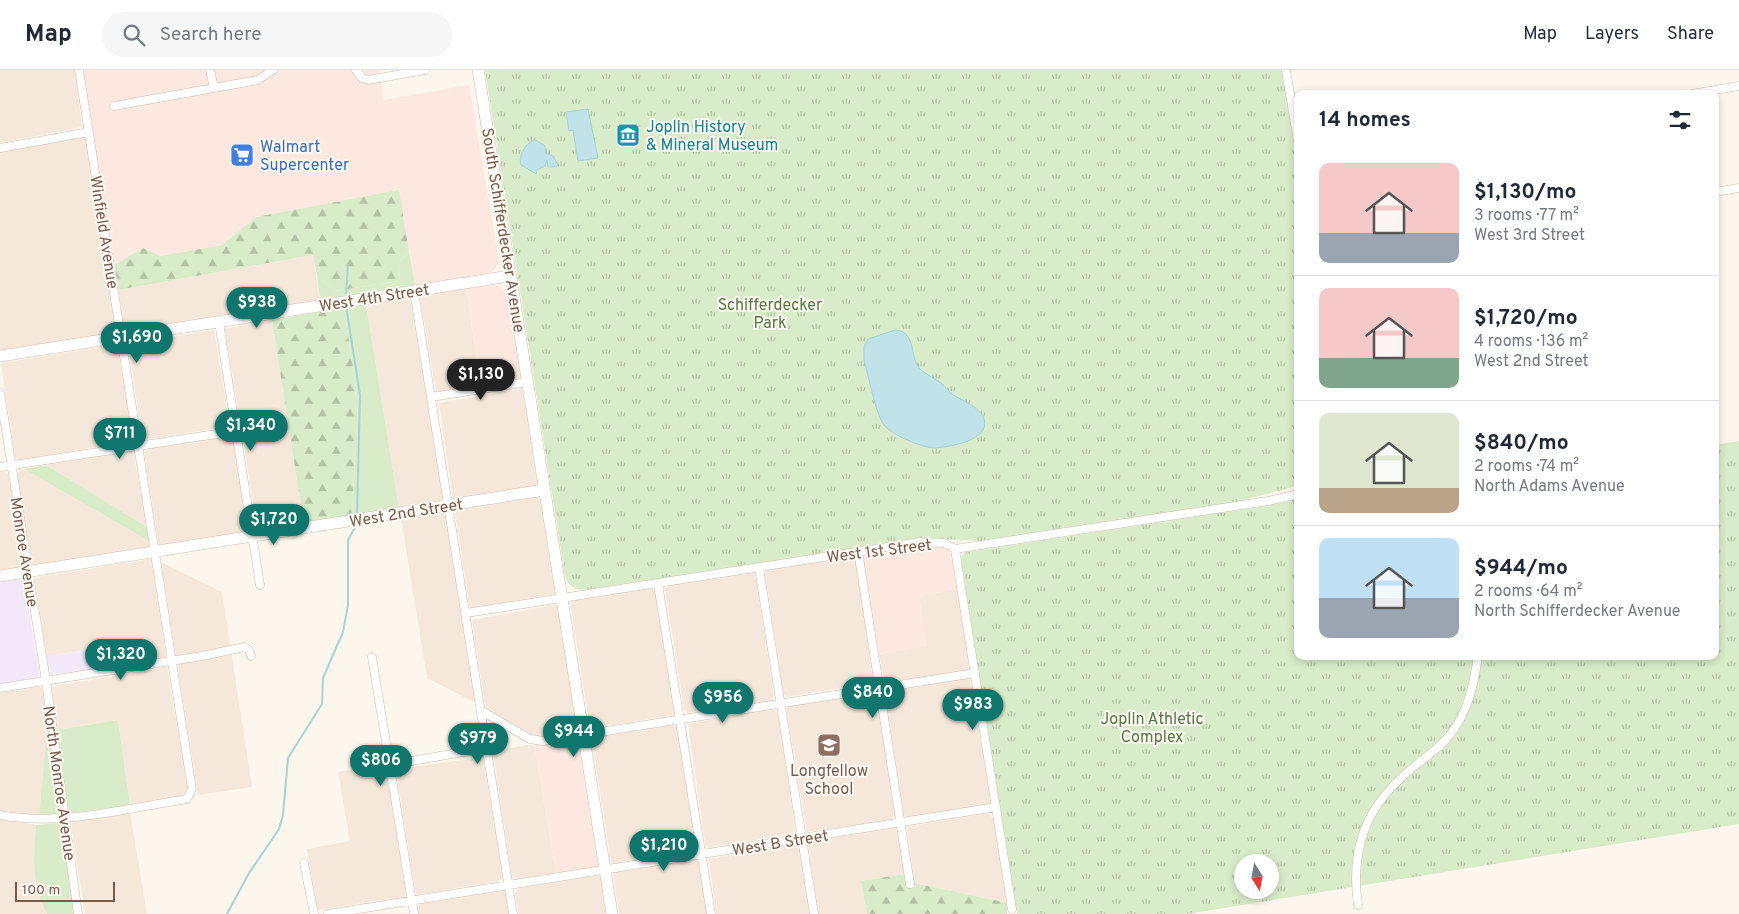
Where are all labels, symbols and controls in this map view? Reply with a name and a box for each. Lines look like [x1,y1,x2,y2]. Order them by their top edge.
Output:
search box [102,12,452,57]
text: Map [25,20,72,50]
icon: search [120,21,148,49]
text: Search here [160,23,261,47]
text: Map [1523,23,1557,46]
text: Layers [1585,23,1639,46]
text: Share [1667,23,1714,46]
icon: filters [1666,106,1694,134]
text: 14 homes [1319,107,1411,134]
place label: Joplin History & Mineral Museum [646,118,778,156]
museum icon: Joplin History & Mineral Museum [615,122,641,148]
street label: South Schifferdecker Avenue [476,127,528,334]
place label: Walmart Supercenter [260,138,349,176]
supermarket icon: Walmart Supercenter [229,142,255,168]
street label: Winfield Avenue [84,174,122,290]
text: $1,130/mo [1474,179,1576,206]
icon: home [1359,183,1419,243]
text: 3 rooms · 77 m² [1474,206,1579,226]
text: West 3rd Street [1474,226,1585,246]
street label: West 4th Street [318,280,431,318]
pin: $938 [227,286,287,329]
text: $938 [237,293,277,313]
park label: Schifferdecker Park [718,296,822,334]
text: $1,720/mo [1474,305,1578,332]
icon: home [1359,308,1419,368]
pin: $1,690 [96,322,178,364]
text: $1,690 [112,328,162,348]
text: 4 rooms · 136 m² [1474,332,1588,352]
text: West 2nd Street [1474,352,1589,372]
pin: $1,130 [440,358,522,401]
text: $1,130 [458,365,504,385]
pin: $1,340 [210,410,292,452]
text: $1,340 [226,416,276,436]
pin: $711 [90,418,150,460]
text: $711 [104,424,136,444]
text: $840/mo [1474,430,1569,457]
icon: home [1359,433,1419,493]
text: 2 rooms · 74 m² [1474,457,1579,477]
text: North Adams Avenue [1474,477,1625,497]
street label: West 2nd Street [348,495,464,533]
street label: Monroe Avenue [4,496,42,609]
pin: $1,720 [233,504,315,546]
text: $1,720 [250,510,298,530]
street label: West 1st Street [826,536,933,568]
text: $944/mo [1474,555,1568,582]
icon: home [1359,558,1419,618]
text: 2 rooms · 64 m² [1474,582,1583,602]
text: North Schifferdecker Avenue [1474,602,1680,622]
pin: $1,320 [80,638,162,681]
text: $1,320 [96,645,146,665]
pin: $840 [843,676,903,719]
pin: $956 [693,682,753,724]
text: $840 [853,683,893,703]
text: $956 [703,688,743,708]
pin: $983 [943,688,1003,731]
text: $983 [953,695,993,715]
street label: North Monroe Avenue [37,704,79,862]
park label: Joplin Athletic Complex [1101,710,1203,748]
pin: $944 [544,716,604,758]
pin: $979 [448,722,508,765]
text: $944 [554,722,594,742]
text: $979 [459,729,497,749]
school or university icon: Longfellow School [816,732,842,758]
pin: $806 [351,744,411,787]
text: $806 [361,751,401,771]
place label: Longfellow School [790,762,868,800]
street label: West B Street [731,827,830,861]
pin: $1,210 [623,830,705,872]
text: $1,210 [641,836,687,856]
north arrow [1234,854,1279,899]
map controls [1234,854,1279,899]
scale bar [15,879,115,902]
text: 100 m [22,882,60,899]

